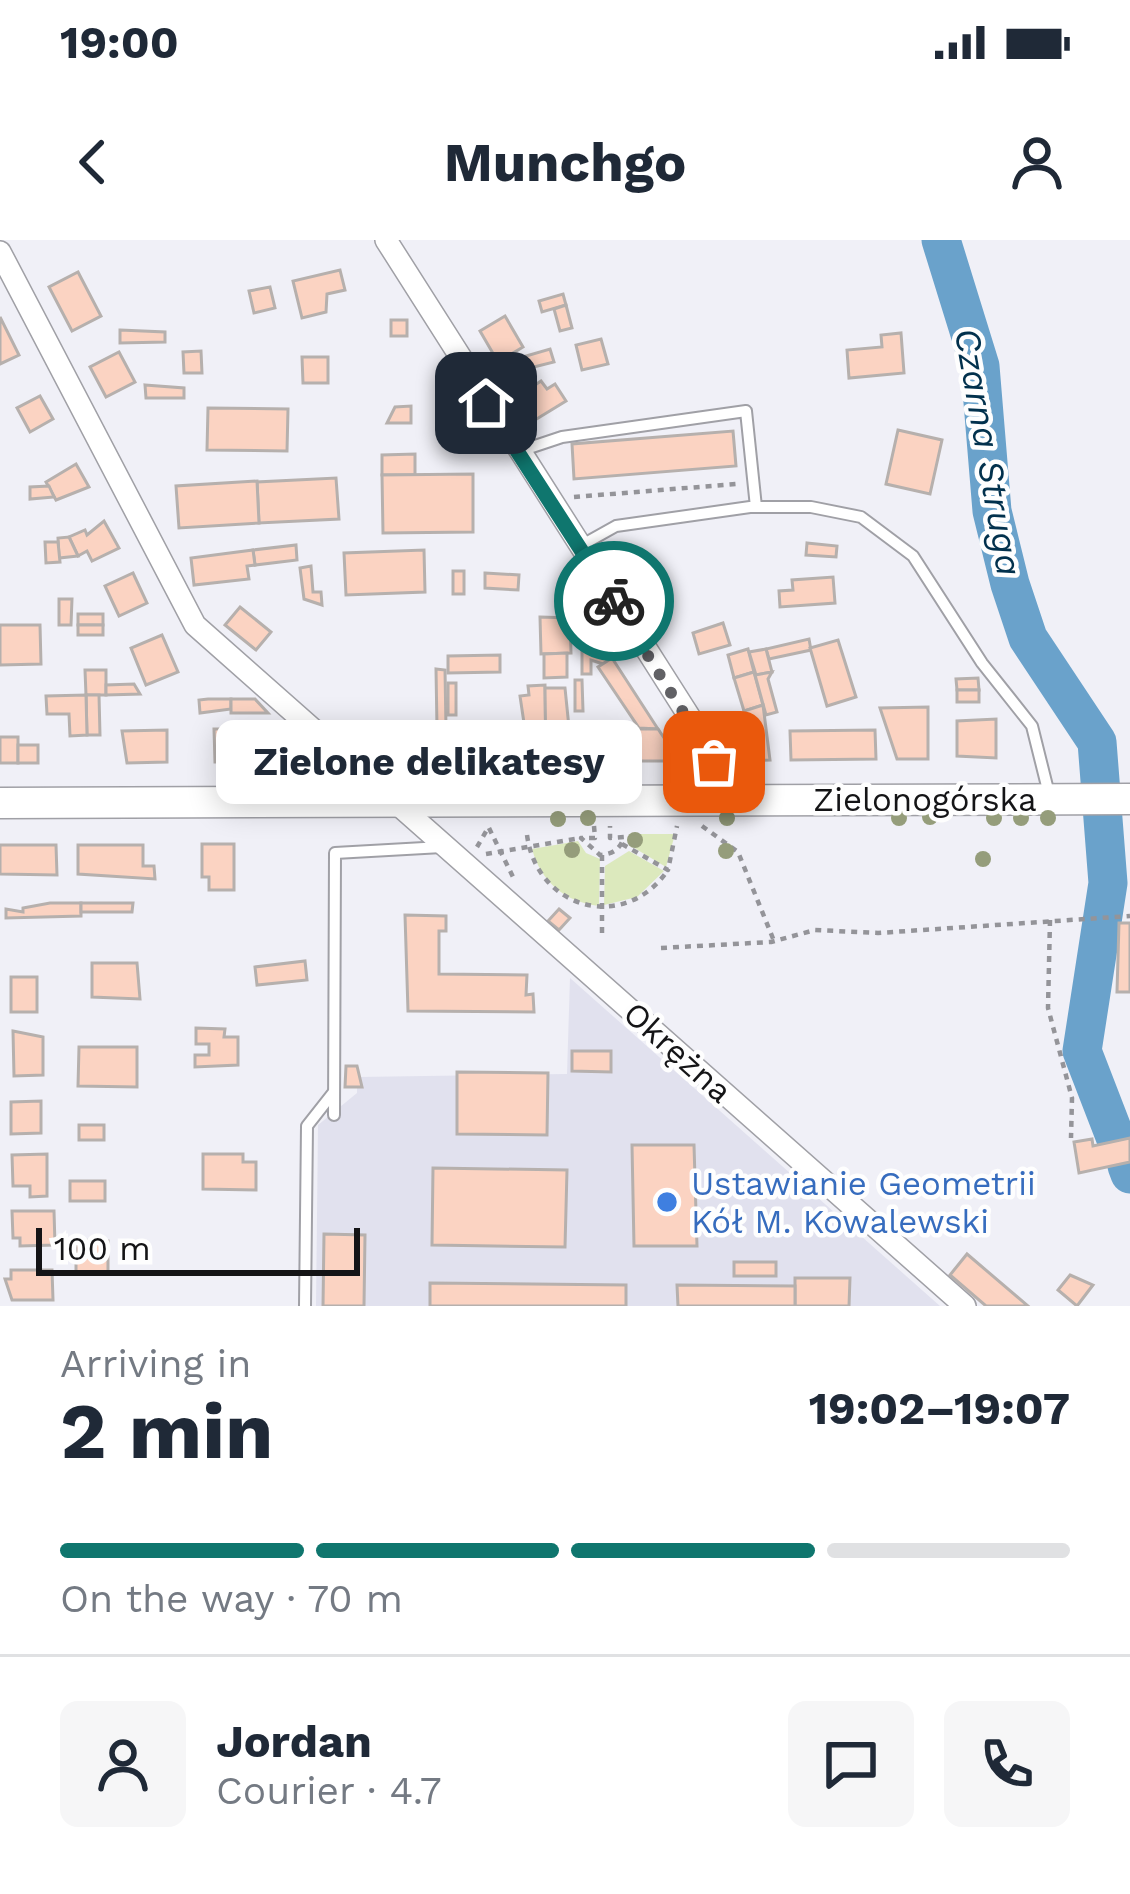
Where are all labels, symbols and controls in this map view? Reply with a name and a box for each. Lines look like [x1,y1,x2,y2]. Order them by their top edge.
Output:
text: 19:00 [60,16,179,69]
icon: back [60,129,126,195]
icon: person [1004,129,1070,195]
text: Munchgo [444,131,686,194]
water label: Czarna Struga [946,325,1030,579]
pin [435,352,537,454]
icon: home [453,370,519,436]
courier [554,541,674,661]
icon: bike [581,568,647,634]
pin [663,711,765,813]
callout: Zielone delikatesy [216,720,642,804]
icon: bag [681,729,747,795]
text: Zielone delikatesy [253,739,605,784]
street label: Zielonogórska [813,780,1037,819]
street label: Okrężna [616,993,740,1111]
place label: Ustawianie Geometrii Kół M. Kowalewski [691,1164,1036,1241]
marker: Ustawianie Geometrii Kół M. Kowalewski [654,1189,680,1215]
scale bar [36,1222,360,1275]
text: 100 m [54,1229,151,1268]
text: Arriving in [60,1341,251,1386]
text: 19:02–19:07 [809,1382,1070,1435]
text: 2 min [60,1385,273,1477]
text: On the way · 70 m [60,1576,403,1621]
button: person [60,1701,186,1827]
button: chat [788,1701,914,1827]
button: phone [944,1701,1070,1827]
text: Jordan [216,1715,372,1768]
text: Courier · 4.7 [216,1768,442,1813]

